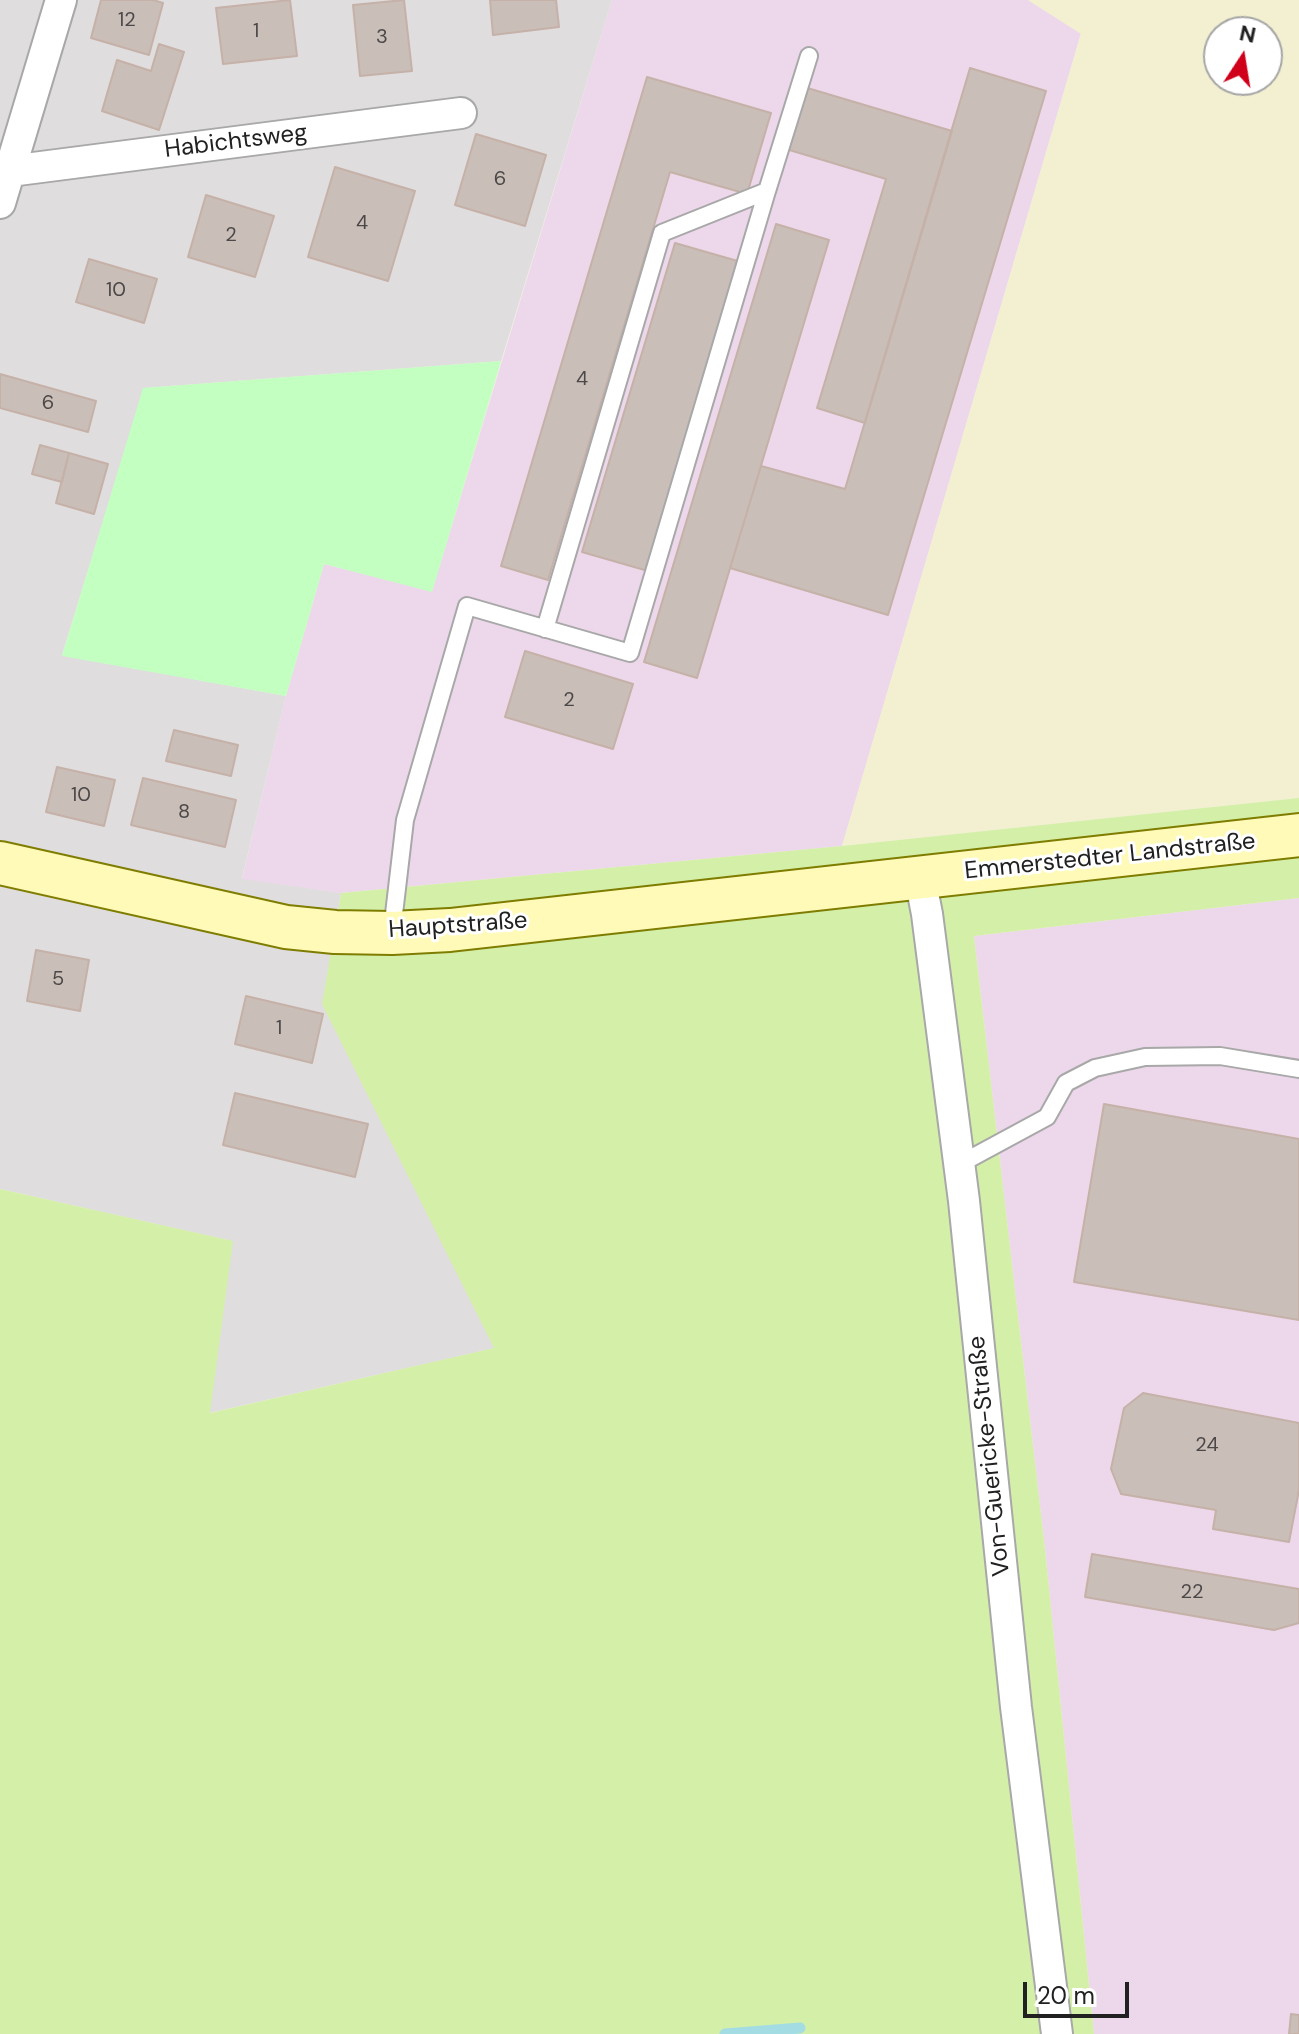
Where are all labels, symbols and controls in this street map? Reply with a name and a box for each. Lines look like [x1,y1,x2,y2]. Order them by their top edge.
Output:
house number: 12 [118,9,136,33]
north arrow [1203,16,1283,96]
text: N [1237,18,1259,50]
house number: 1 [253,20,259,44]
house number: 3 [376,26,388,50]
street label: Habichtsweg [163,119,309,165]
house number: 6 [494,168,506,192]
house number: 4 [356,212,368,236]
house number: 2 [225,224,237,248]
house number: 10 [106,279,126,303]
house number: 4 [576,368,588,392]
house number: 6 [42,392,54,416]
house number: 2 [563,689,575,713]
house number: 10 [71,784,91,808]
house number: 8 [178,801,190,825]
street label: Emmerstedter Landstraße [963,827,1257,887]
street label: Hauptstraße [388,907,528,945]
house number: 5 [52,968,64,992]
house number: 1 [276,1017,282,1041]
street label: Von-Guericke-Straße [963,1334,1017,1578]
house number: 24 [1195,1434,1219,1458]
house number: 22 [1180,1581,1204,1605]
scale bar [1027,1966,1133,2016]
text: 20 m [1037,1980,1095,2011]

